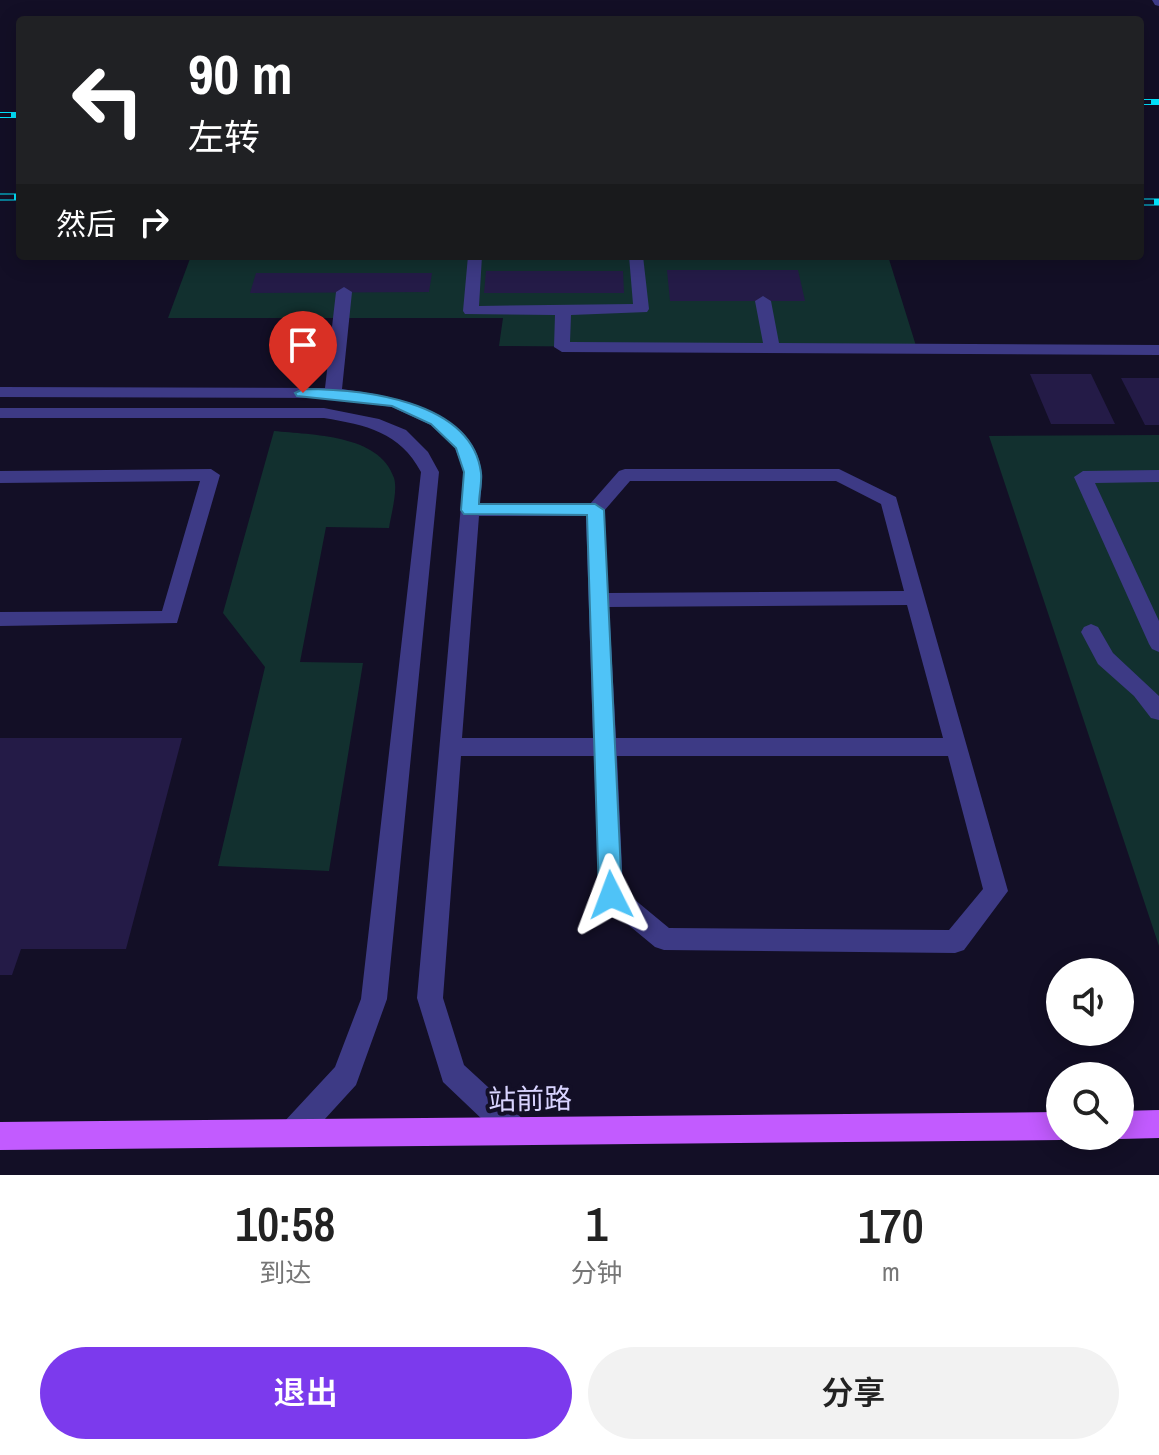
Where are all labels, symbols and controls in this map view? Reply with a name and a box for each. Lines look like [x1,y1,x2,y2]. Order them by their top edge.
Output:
text: 90 m [188,36,293,111]
icon: left [56,48,160,152]
text: 左转 [188,113,260,161]
icon: right [132,200,176,244]
text: 然后 [56,204,116,244]
pin [269,311,337,393]
icon: arrive [281,323,325,367]
position arrow [569,853,653,937]
map controls [1046,958,1134,1150]
button: sound [1046,958,1134,1046]
button: search [1046,1062,1134,1150]
street label: 站前路 [488,1079,572,1119]
text: 10:58 [235,1191,335,1256]
text: 1 [586,1191,608,1256]
text: 170 [858,1193,924,1258]
text: m [882,1254,900,1289]
text: 到达 [259,1255,311,1290]
text: 分钟 [571,1255,623,1290]
button: 退出 [40,1347,572,1439]
button: 分享 [588,1347,1119,1439]

